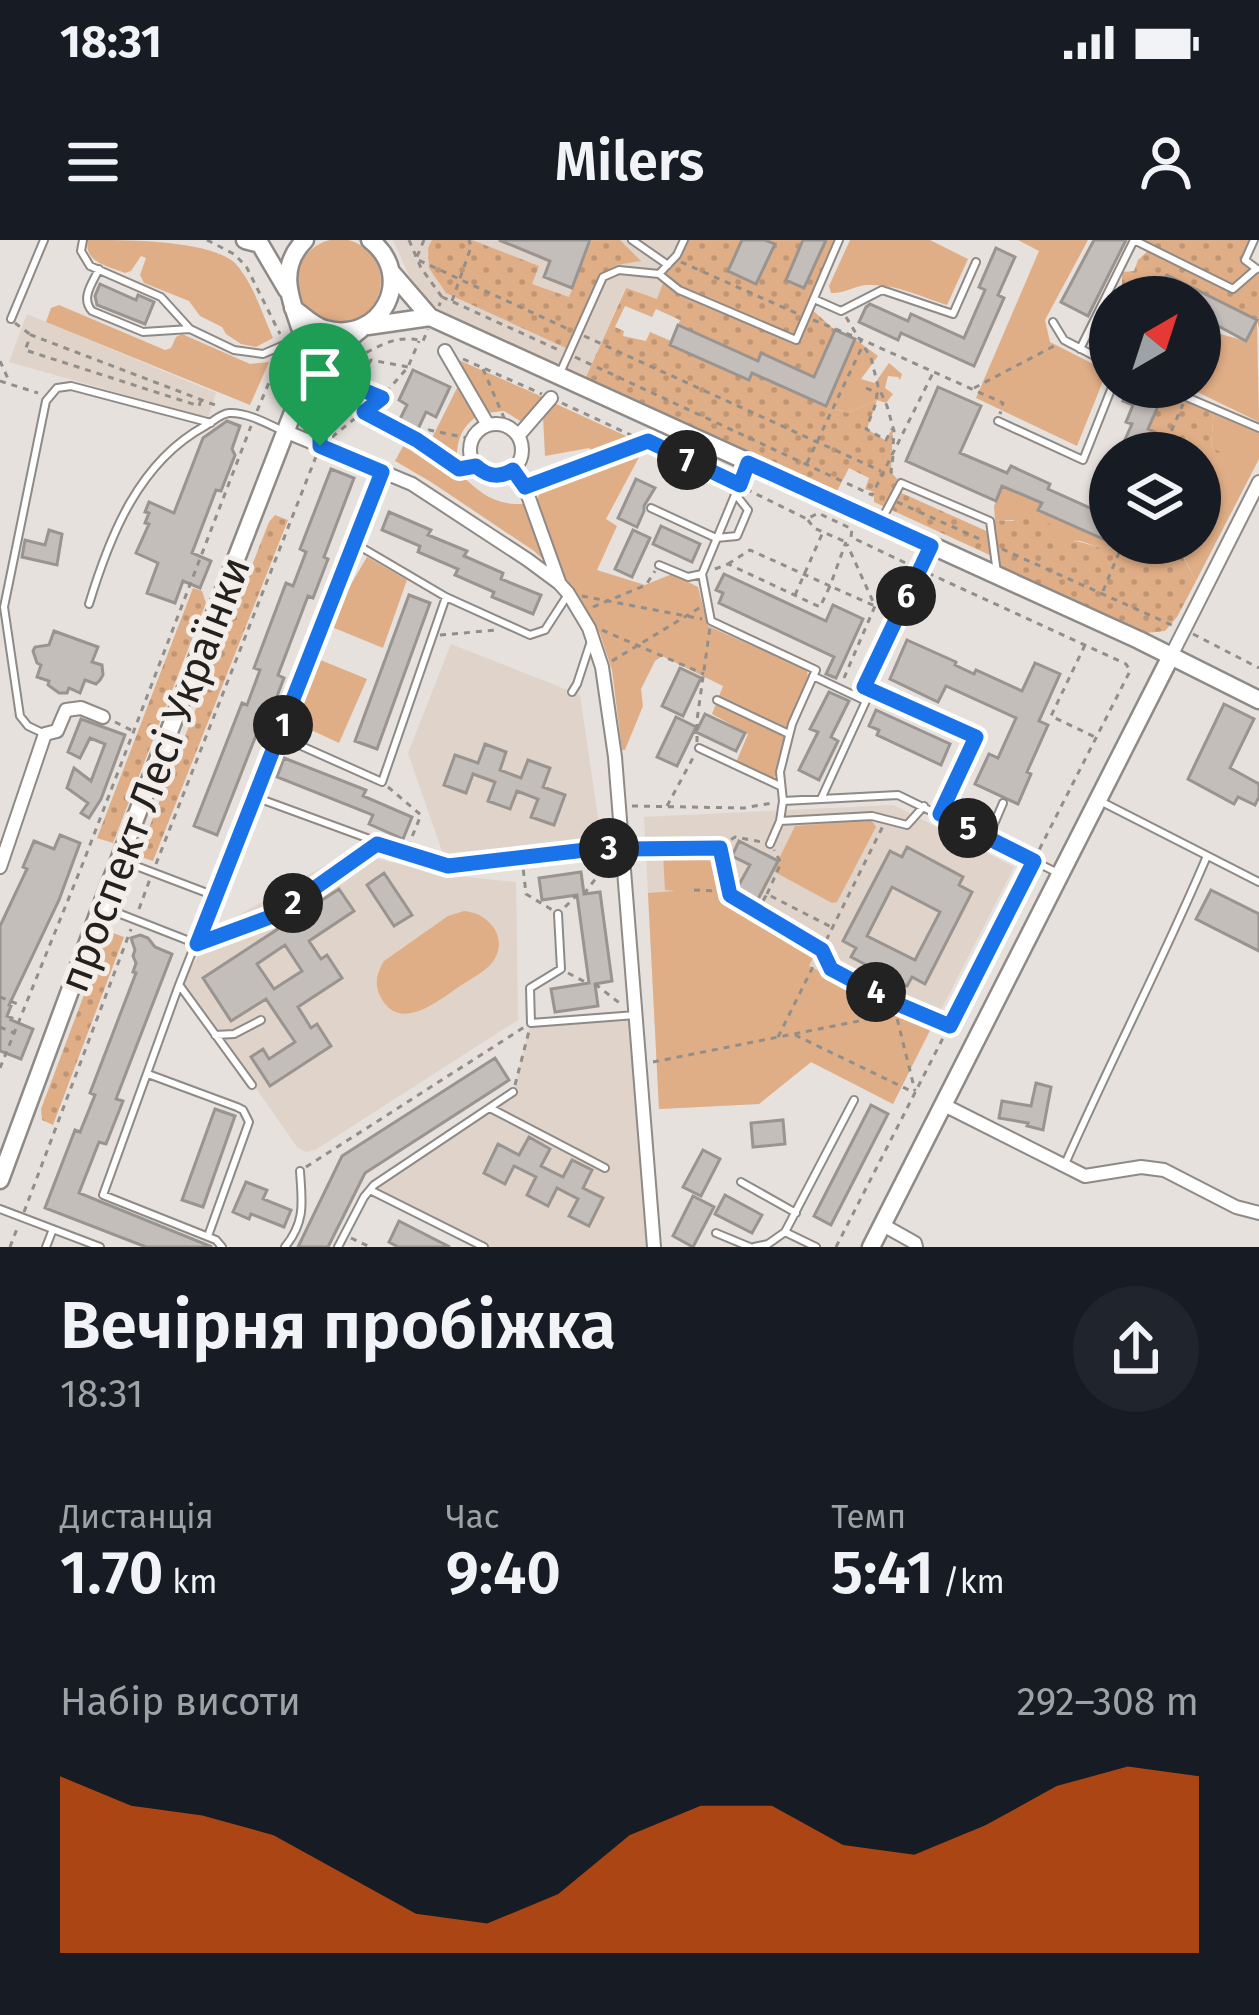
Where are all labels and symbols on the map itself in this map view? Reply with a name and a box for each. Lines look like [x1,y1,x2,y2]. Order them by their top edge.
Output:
north arrow [1089,276,1221,408]
pin [269,323,371,446]
pin: 7 [657,430,717,490]
street label: проспект Лесі Українки [49,550,261,999]
pin: 6 [876,566,936,626]
pin: 1 [253,695,313,755]
pin: 5 [938,798,998,858]
pin: 3 [579,818,639,878]
pin: 2 [263,873,323,933]
pin: 4 [846,962,906,1022]

